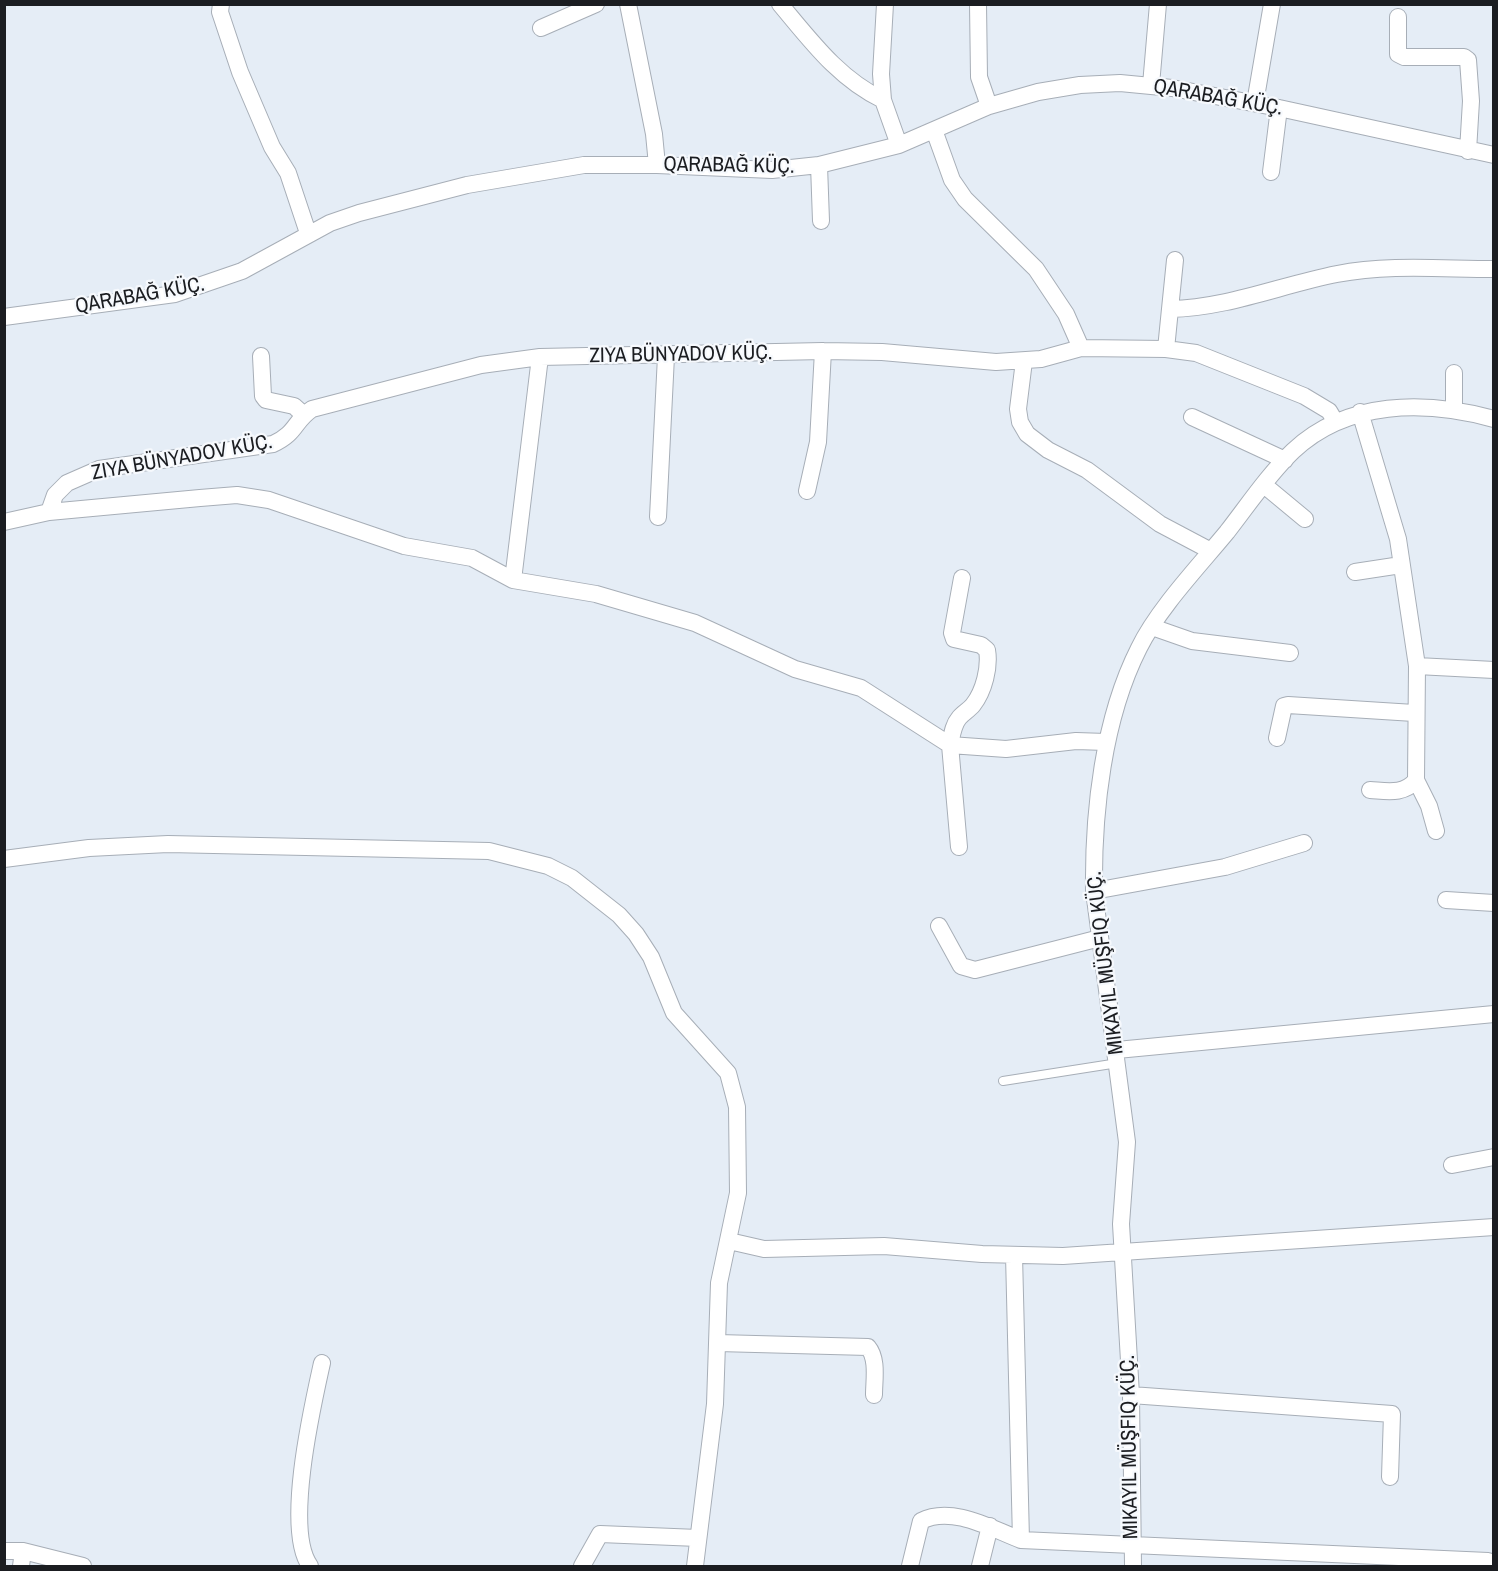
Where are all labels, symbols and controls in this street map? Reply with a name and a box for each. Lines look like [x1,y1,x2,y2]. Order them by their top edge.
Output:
street label: QARABAĞ KÜÇ. [1151,74,1285,122]
street label: QARABAĞ KÜÇ. [663,152,795,180]
street label: QARABAĞ KÜÇ. [73,272,207,320]
street label: ZIYA BÜNYADOV KÜÇ. [589,341,773,369]
street label: ZIYA BÜNYADOV KÜÇ. [90,430,274,486]
street label: MIKAYIL MÜŞFIQ KÜÇ. [1082,870,1130,1056]
street label: MIKAYIL MÜŞFIQ KÜÇ. [1116,1355,1144,1539]

